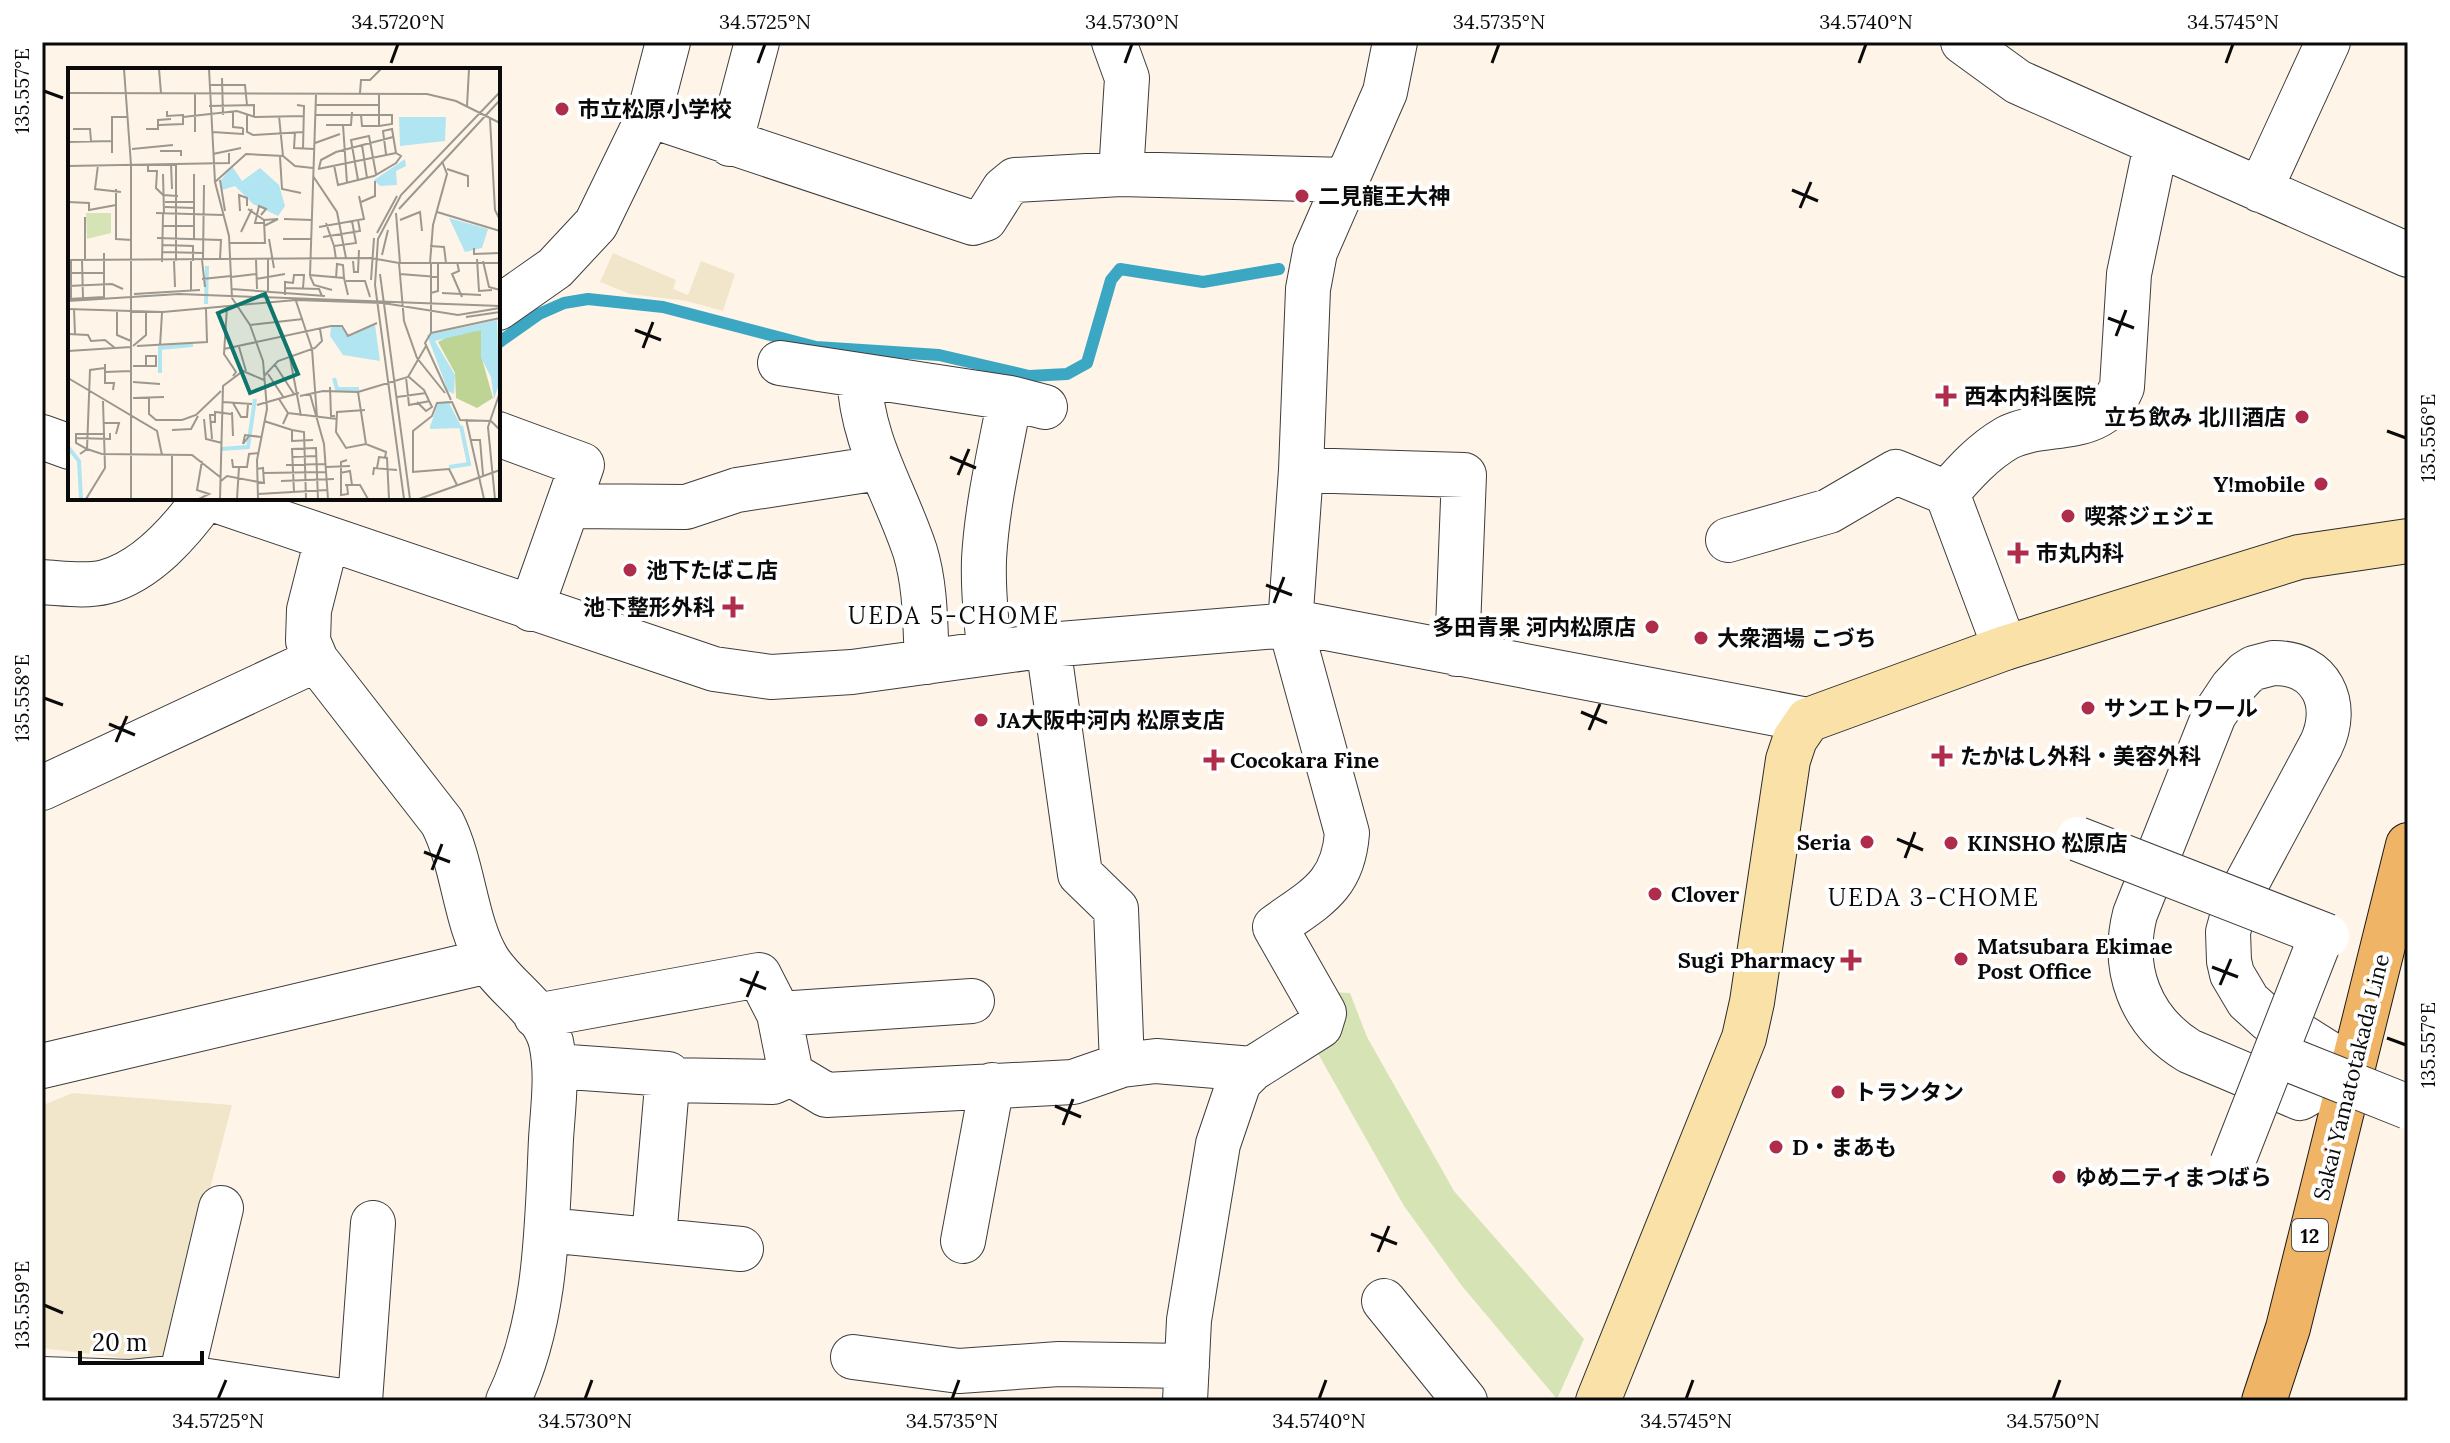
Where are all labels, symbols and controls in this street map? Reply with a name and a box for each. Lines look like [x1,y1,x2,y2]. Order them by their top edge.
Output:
text: 34.5720°N [351,9,445,34]
text: 34.5725°N [719,9,811,34]
text: 34.5730°N [1085,9,1179,34]
text: 34.5735°N [1453,9,1545,34]
text: 34.5740°N [1819,9,1913,34]
text: 34.5745°N [2187,9,2279,34]
text: 135.557°E [9,48,34,134]
inset map [68,68,500,500]
place label: 市立松原小学校 [578,95,732,123]
marker: 市立松原小学校 [553,100,571,118]
place label: 二見龍王大神 [1318,182,1450,210]
marker: 二見龍王大神 [1293,187,1311,205]
place label: 西本内科医院 [1964,382,2096,410]
marker: 西本内科医院 [1935,385,1957,407]
text: 135.556°E [2415,394,2440,482]
place label: 立ち飲み 北川酒店 [2104,403,2286,431]
marker: 立ち飲み 北川酒店 [2293,408,2311,426]
place label: Y!mobile [2214,470,2305,498]
marker: Y!mobile [2312,475,2330,493]
place label: 喫茶ジェジェ [2084,502,2216,530]
marker: 喫茶ジェジェ [2059,507,2077,525]
place label: 市丸内科 [2036,539,2124,567]
marker: 市丸内科 [2007,542,2029,564]
place label: 池下たばこ店 [646,556,778,584]
marker: 池下たばこ店 [621,561,639,579]
place label: 池下整形外科 [583,593,715,621]
marker: 池下整形外科 [722,596,744,618]
district label: UEDA 5-CHOME [848,600,1060,631]
place label: 多田青果 河内松原店 [1432,613,1636,641]
marker: 多田青果 河内松原店 [1643,618,1661,636]
place label: 大衆酒場 こづち [1717,624,1877,652]
marker: 大衆酒場 こづち [1692,629,1710,647]
text: 135.558°E [9,654,34,742]
place label: サンエトワール [2104,694,2258,722]
marker: サンエトワール [2079,699,2097,717]
place label: JA大阪中河内 松原支店 [997,706,1225,734]
marker: JA大阪中河内 松原支店 [972,711,990,729]
place label: たかはし外科・美容外科 [1960,742,2201,770]
marker: たかはし外科・美容外科 [1931,745,1953,767]
place label: Cocokara Fine [1230,746,1379,774]
marker: Cocokara Fine [1205,751,1223,769]
place label: Seria [1797,828,1851,856]
place label: KINSHO 松原店 [1967,829,2128,857]
marker: Seria [1858,833,1876,851]
marker: KINSHO 松原店 [1942,834,1960,852]
place label: Clover [1671,880,1740,908]
district label: UEDA 3-CHOME [1828,882,2040,913]
marker: Clover [1646,885,1664,903]
place label: Matsubara Ekimae Post Office [1977,932,2173,985]
place label: Sugi Pharmacy [1678,946,1836,974]
marker: Matsubara Ekimae Post Office [1952,950,1970,968]
marker: Sugi Pharmacy [1842,951,1860,969]
street label: Sakai Yamatotakada Line [2307,951,2395,1203]
text: 135.557°E [2415,1002,2440,1088]
place label: トランタン [1854,1078,1964,1106]
marker: トランタン [1829,1083,1847,1101]
place label: D・まあも [1792,1133,1897,1161]
marker: D・まあも [1767,1138,1785,1156]
place label: ゆめ二ティまつばら [2075,1163,2272,1191]
marker: ゆめ二ティまつばら [2050,1168,2068,1186]
road number: 12 [2292,1219,2328,1251]
text: 135.559°E [9,1261,34,1349]
scale bar [80,1315,202,1365]
text: 20 m [92,1327,148,1358]
text: 34.5725°N [172,1408,264,1433]
text: 34.5730°N [538,1408,632,1433]
text: 34.5735°N [906,1408,998,1433]
text: 34.5740°N [1272,1408,1366,1433]
text: 34.5745°N [1640,1408,1732,1433]
text: 34.5750°N [2006,1408,2100,1433]

